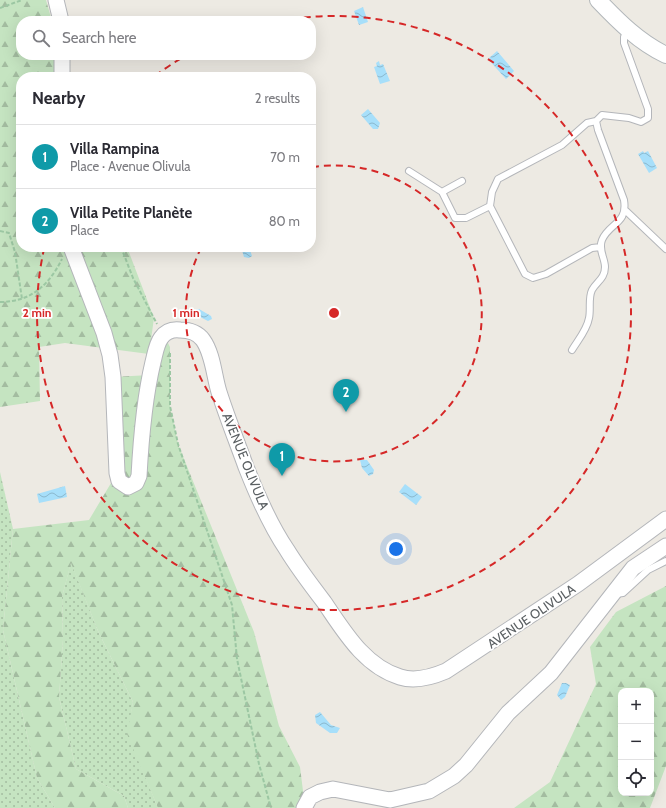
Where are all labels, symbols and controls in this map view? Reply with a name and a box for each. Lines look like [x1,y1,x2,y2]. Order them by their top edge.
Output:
search box [16,16,316,60]
icon: search [30,27,52,49]
text: Search here [62,29,137,47]
text: Nearby [32,88,85,108]
text: 2 results [255,90,300,106]
text: Villa Rampina [70,140,159,158]
text: 1 [43,149,47,165]
text: 70 m [270,149,300,165]
text: Place · Avenue Olivula [70,158,191,174]
text: Villa Petite Planète [70,204,192,222]
text: 2 [42,213,48,229]
text: 80 m [269,213,300,229]
text: Place [70,222,99,238]
text: 2 min [23,305,51,320]
text: 1 min [172,305,200,320]
centre of rings [327,306,341,320]
pin: 2 [333,379,359,412]
street label: AVENUE OLIVULA [219,410,273,512]
pin: 1 [269,443,295,476]
your location [386,539,406,559]
street label: AVENUE OLIVULA [484,581,578,651]
map controls [618,688,654,796]
button: + [618,688,654,724]
button: − [618,724,654,760]
button: locate [618,760,654,796]

